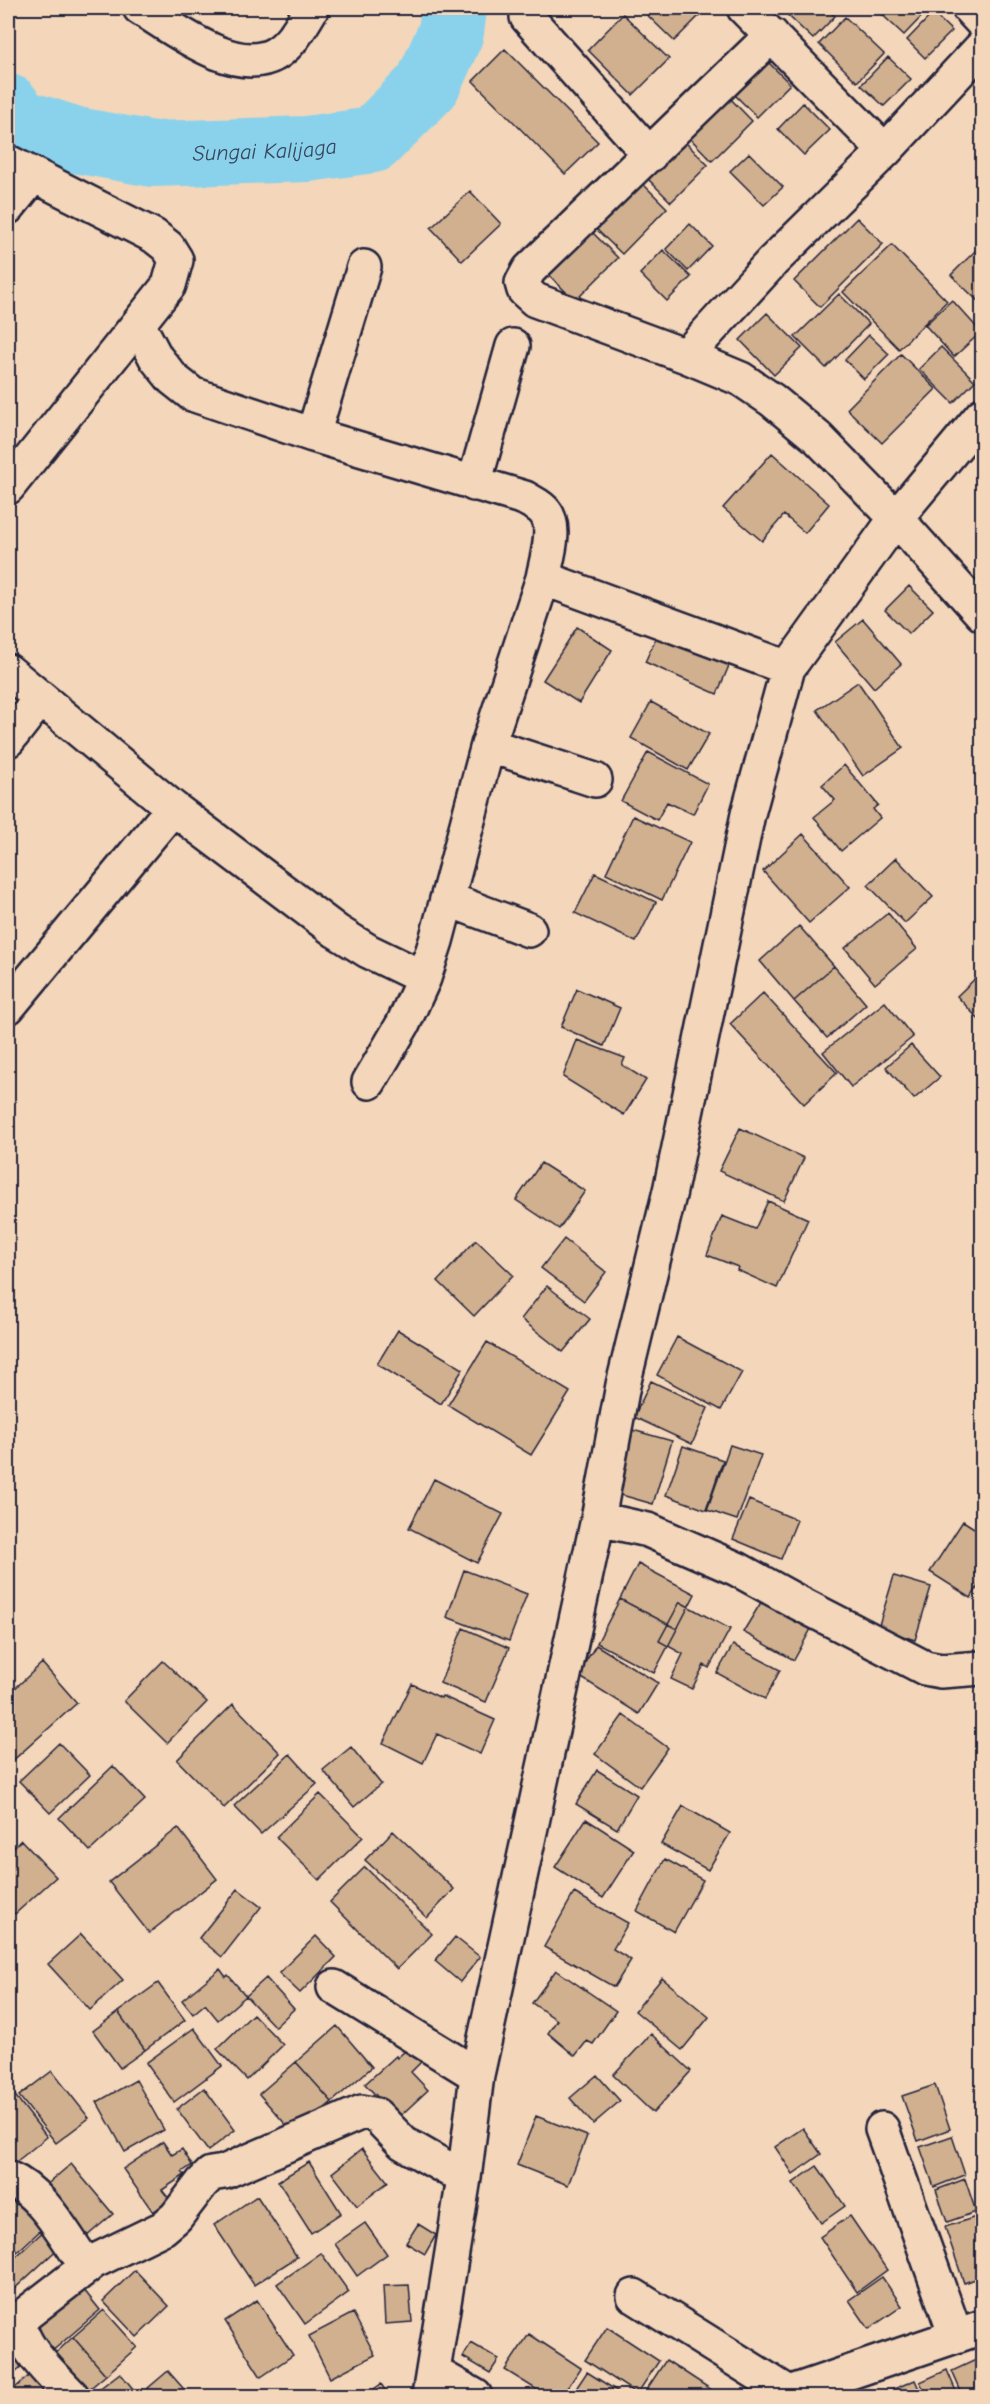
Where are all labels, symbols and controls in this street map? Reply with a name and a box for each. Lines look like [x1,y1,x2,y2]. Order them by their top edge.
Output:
water label: Sungai Kalijaga [192,133,338,167]

